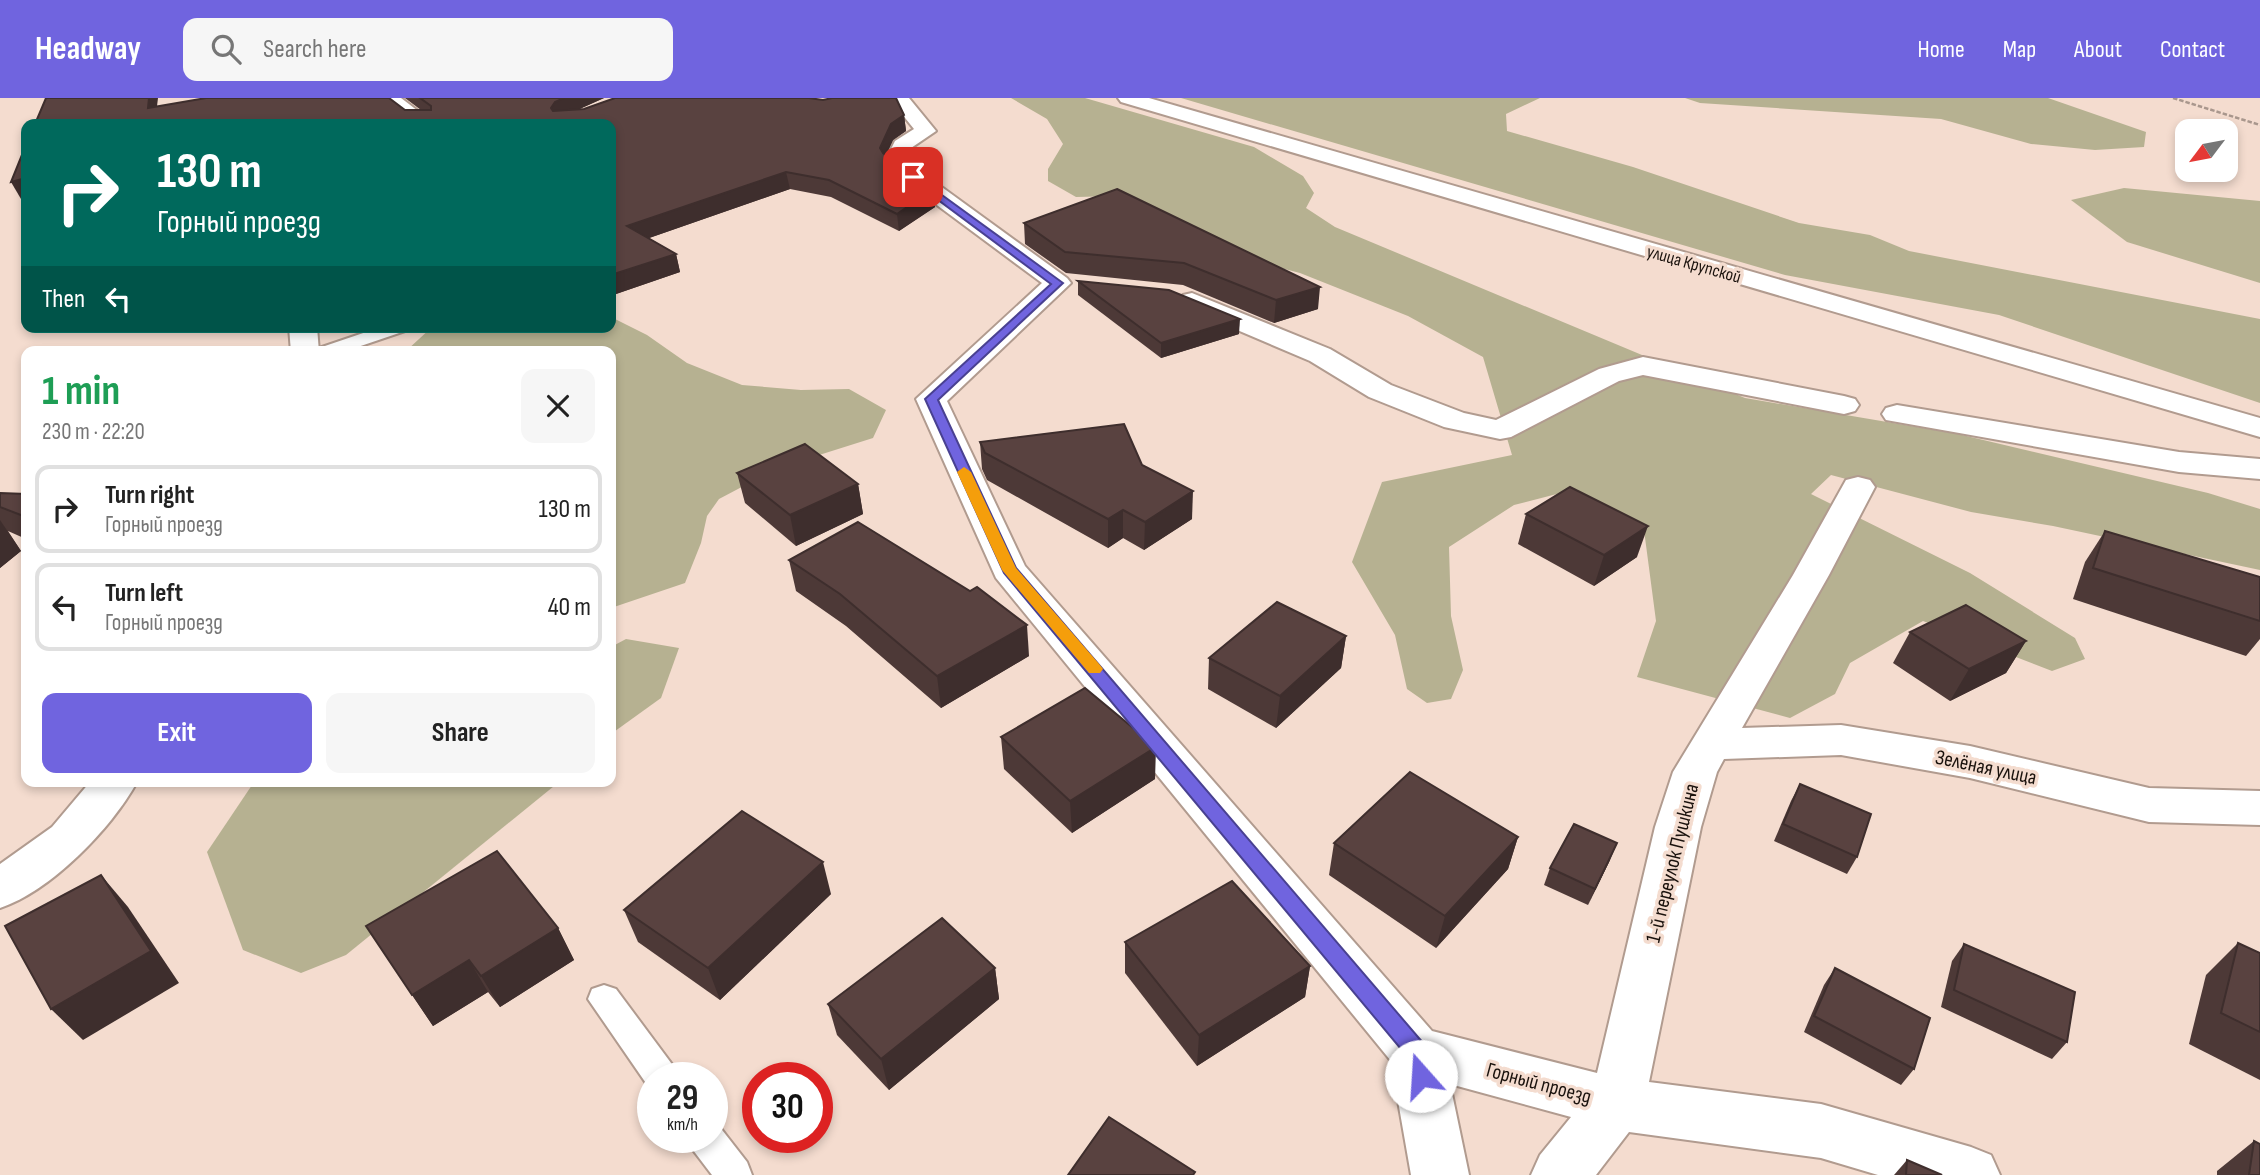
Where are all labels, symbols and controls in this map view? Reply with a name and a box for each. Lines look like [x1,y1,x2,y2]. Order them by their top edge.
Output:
search box [183,18,673,81]
text: Headway [35,29,141,69]
icon: search [207,30,245,68]
text: Search here [263,34,366,65]
text: Home [1917,35,1965,64]
text: Map [2003,35,2036,64]
text: About [2074,35,2122,64]
text: Contact [2160,35,2225,64]
north arrow [2175,119,2238,182]
map controls [2175,119,2238,182]
text: 130 m [157,143,262,202]
icon: right [42,147,133,238]
pin [883,147,943,207]
icon: arrive [894,158,932,196]
text: Горный проезд [157,203,321,242]
street label: улица Крупской [1644,241,1743,288]
icon: left [99,280,137,318]
text: Then [42,284,85,315]
text: 1 min [42,366,120,417]
button: close [521,369,595,443]
text: 230 m · 22:20 [42,418,145,446]
text: Turn right [105,480,194,511]
icon: right [46,490,84,528]
text: 130 m [539,494,591,525]
text: Горный проезд [105,511,223,539]
text: Turn left [105,578,183,609]
icon: left [46,588,84,626]
text: 40 m [548,592,591,623]
text: Горный проезд [105,609,223,637]
button: Exit [42,693,312,773]
button: Share [326,693,595,773]
street label: Зелёная улица [1933,745,2039,790]
street label: 1-й переулок Пушкина [1641,781,1704,945]
position arrow [1384,1039,1458,1113]
street label: Горный проезд [1484,1057,1594,1109]
speed limit sign: 30 [742,1062,833,1153]
text: 29 [667,1077,698,1120]
text: km/h [667,1114,698,1135]

